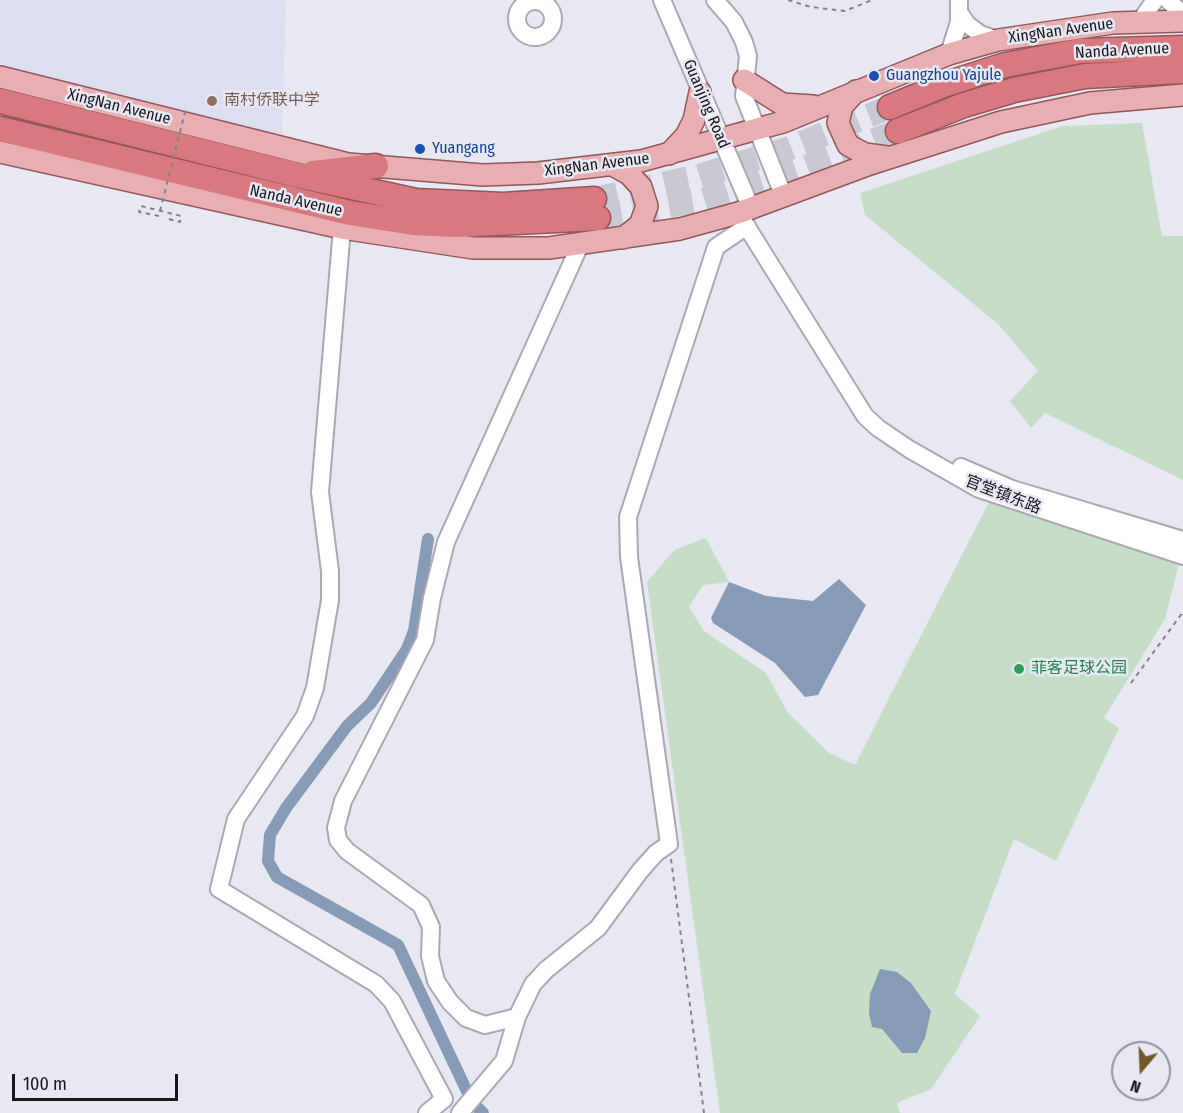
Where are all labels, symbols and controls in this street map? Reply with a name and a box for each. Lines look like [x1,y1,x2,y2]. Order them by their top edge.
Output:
street label: XingNan Avenue [1007,14,1115,48]
street label: Nanda Avenue [1074,39,1170,63]
street label: Guanjing Road [679,57,733,151]
place label: Guangzhou Yajule [886,66,1001,86]
marker: Guangzhou Yajule [867,69,881,83]
street label: XingNan Avenue [65,85,173,129]
place label: 南村侨联中学 [224,91,320,111]
marker: 南村侨联中学 [205,94,219,108]
place label: Yuangang [432,139,495,159]
marker: Yuangang [413,142,427,156]
street label: XingNan Avenue [543,149,651,181]
street label: Nanda Avenue [248,181,344,221]
street label: 官堂镇东路 [962,472,1044,518]
place label: 菲客足球公园 [1031,659,1127,679]
marker: 菲客足球公园 [1012,662,1026,676]
north arrow [1111,1041,1171,1101]
scale bar [15,1062,182,1100]
text: 100 m [23,1073,67,1095]
text: N [1128,1076,1143,1097]

